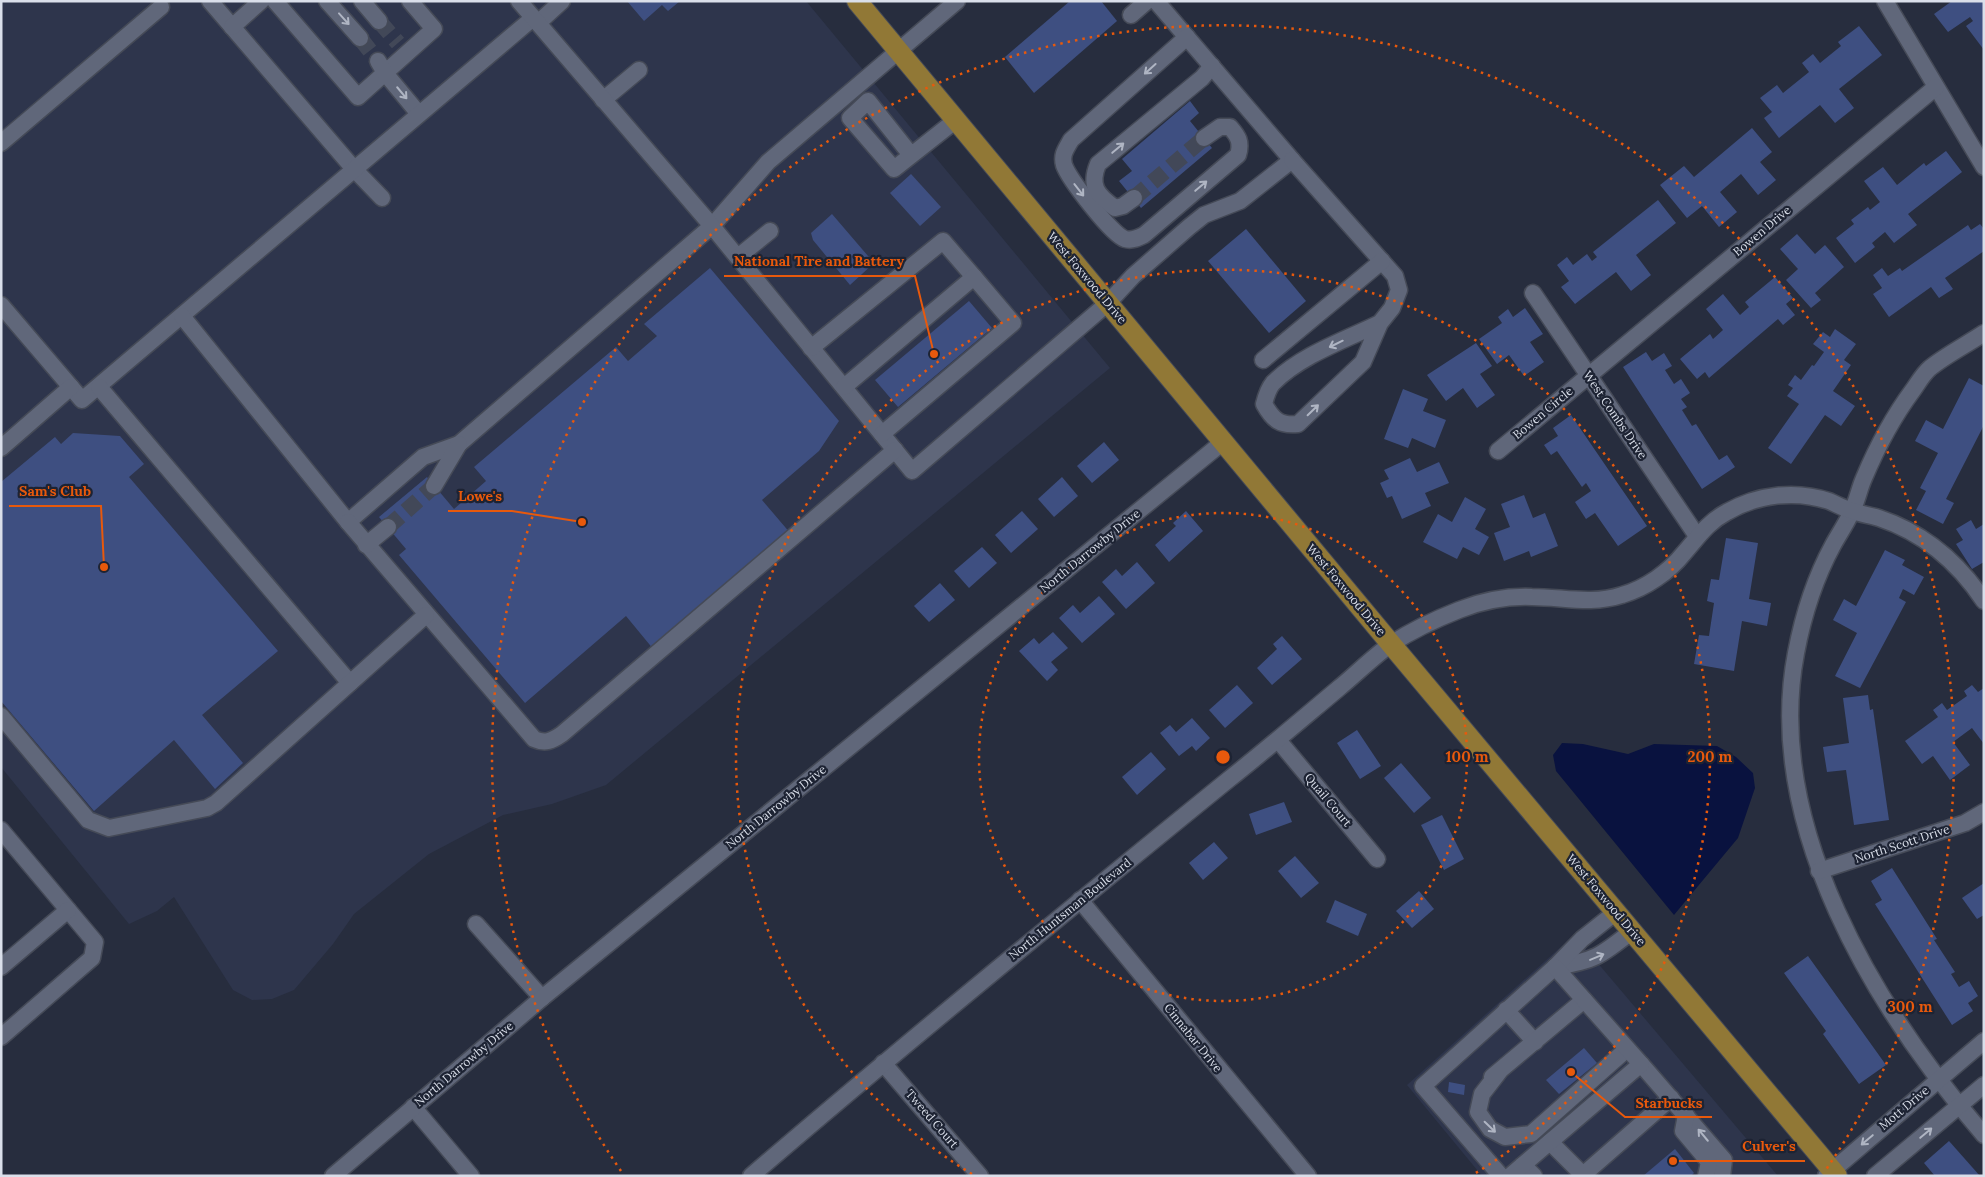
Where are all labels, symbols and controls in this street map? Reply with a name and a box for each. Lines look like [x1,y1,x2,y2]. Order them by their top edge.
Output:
one-way arrow [338,13,349,26]
one-way arrow [1144,64,1157,75]
one-way arrow [396,87,408,100]
one-way arrow [1111,142,1124,153]
one-way arrow [1194,181,1207,192]
one-way arrow [1074,183,1084,197]
street label: Bowen Drive [1730,202,1794,259]
street label: West Foxwood Drive [1045,229,1130,327]
callout: National Tire and Battery [724,247,915,276]
text: National Tire and Battery [734,252,904,270]
one-way arrow [1329,339,1344,349]
street label: West Combs Drive [1580,368,1651,462]
street label: Bowen Circle [1510,383,1576,442]
one-way arrow [1307,404,1319,416]
callout: Sam's Club [9,477,101,506]
text: Sam's Club [19,482,91,500]
callout: Lowe's [448,482,512,511]
text: Lowe's [458,487,502,505]
street label: North Darrowby Drive [1037,505,1143,596]
street label: West Foxwood Drive [1304,541,1389,639]
text: 100 m [1446,747,1489,766]
text: 200 m [1688,747,1733,766]
centre of rings [1214,748,1232,766]
street label: North Darrowby Drive [723,761,829,852]
street label: Quail Court [1302,770,1355,830]
street label: North Scott Drive [1852,821,1952,866]
street label: West Foxwood Drive [1564,851,1649,949]
street label: North Huntsman Boulevard [1005,855,1134,963]
one-way arrow [1589,951,1604,961]
text: 300 m [1887,997,1933,1016]
street label: Cinnabar Drive [1161,1000,1226,1075]
street label: North Darrowby Drive [411,1018,517,1109]
street label: Mott Drive [1876,1082,1932,1133]
street label: Tweed Court [903,1086,962,1151]
callout: Starbucks [1625,1088,1712,1117]
text: Starbucks [1635,1094,1703,1112]
one-way arrow [1484,1121,1496,1133]
one-way arrow [1919,1127,1932,1139]
one-way arrow [1698,1129,1709,1142]
callout: Culver's [1732,1132,1805,1161]
one-way arrow [1860,1135,1873,1146]
text: Culver's [1742,1137,1796,1155]

